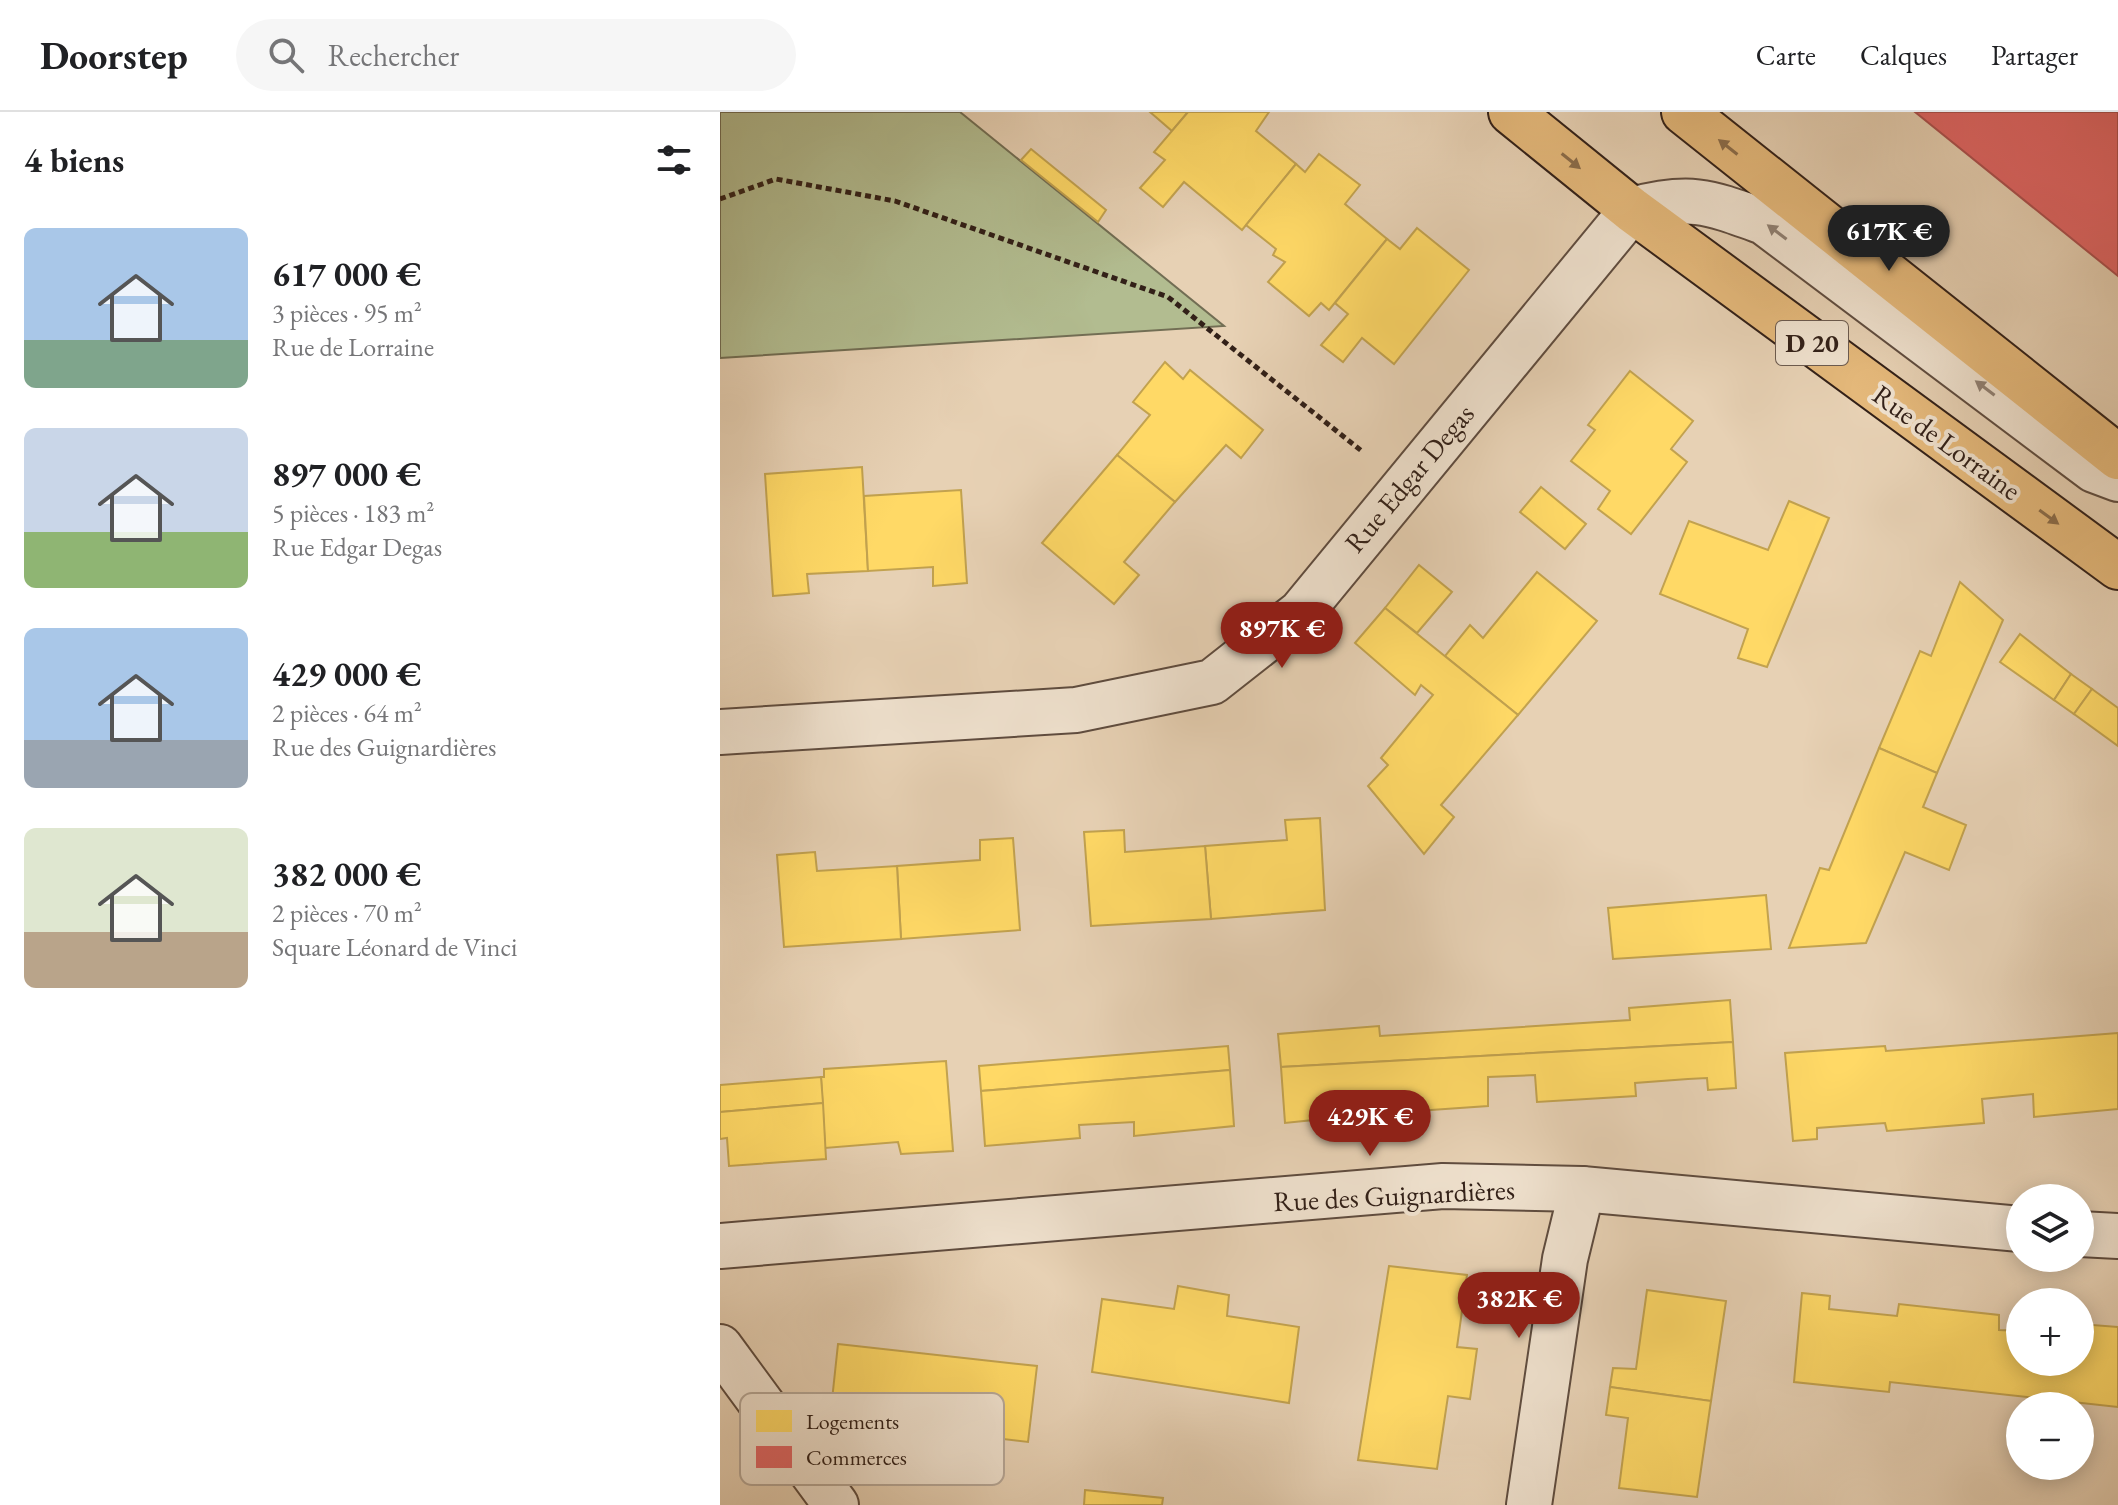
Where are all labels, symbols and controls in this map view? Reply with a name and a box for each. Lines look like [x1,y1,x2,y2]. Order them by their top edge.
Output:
search box [236,19,796,91]
text: Doorstep [40,31,188,80]
icon: search [264,33,308,77]
text: Rechercher [328,36,459,75]
text: Carte [1756,37,1816,73]
text: Calques [1860,37,1947,73]
text: Partager [1991,37,2078,73]
text: 4 biens [24,138,124,182]
icon: filters [652,138,696,182]
one-way arrow [1718,139,1738,156]
one-way arrow [1561,152,1581,169]
pin: 617K € [1824,205,1954,273]
text: 617K € [1846,214,1932,248]
one-way arrow [1767,225,1788,240]
text: 617 000 € [272,252,421,296]
icon: home [88,260,184,356]
text: 3 pièces · 95 m² [272,296,422,330]
road number: D 20 [1776,321,1848,365]
text: Rue de Lorraine [272,330,434,364]
street label: Rue de Lorraine [1866,376,2028,508]
one-way arrow [1975,381,1995,397]
street label: Rue Edgar Degas [1336,396,1482,560]
text: 897 000 € [272,452,421,496]
icon: home [88,460,184,556]
text: 5 pièces · 183 m² [272,496,434,530]
one-way arrow [2039,509,2060,524]
text: Rue Edgar Degas [272,530,442,564]
pin: 897K € [1217,602,1347,670]
text: 897K € [1239,611,1325,645]
text: 429 000 € [272,652,421,696]
icon: home [88,660,184,756]
text: 2 pièces · 64 m² [272,696,422,730]
text: Rue des Guignardières [272,730,496,764]
text: 382 000 € [272,852,421,896]
icon: home [88,860,184,956]
text: 2 pièces · 70 m² [272,896,422,930]
text: Square Léonard de Vinci [272,930,517,964]
pin: 429K € [1305,1090,1435,1158]
text: 429K € [1327,1099,1413,1133]
street label: Rue des Guignardières [1272,1171,1516,1219]
map controls [2006,1184,2094,1480]
button: layers [2006,1184,2094,1272]
pin: 382K € [1454,1272,1584,1340]
text: 382K € [1476,1281,1562,1315]
button: + [2006,1288,2094,1376]
button: − [2006,1392,2094,1480]
legend [740,1393,1004,1485]
text: Logements [806,1407,899,1436]
text: Commerces [806,1443,907,1472]

